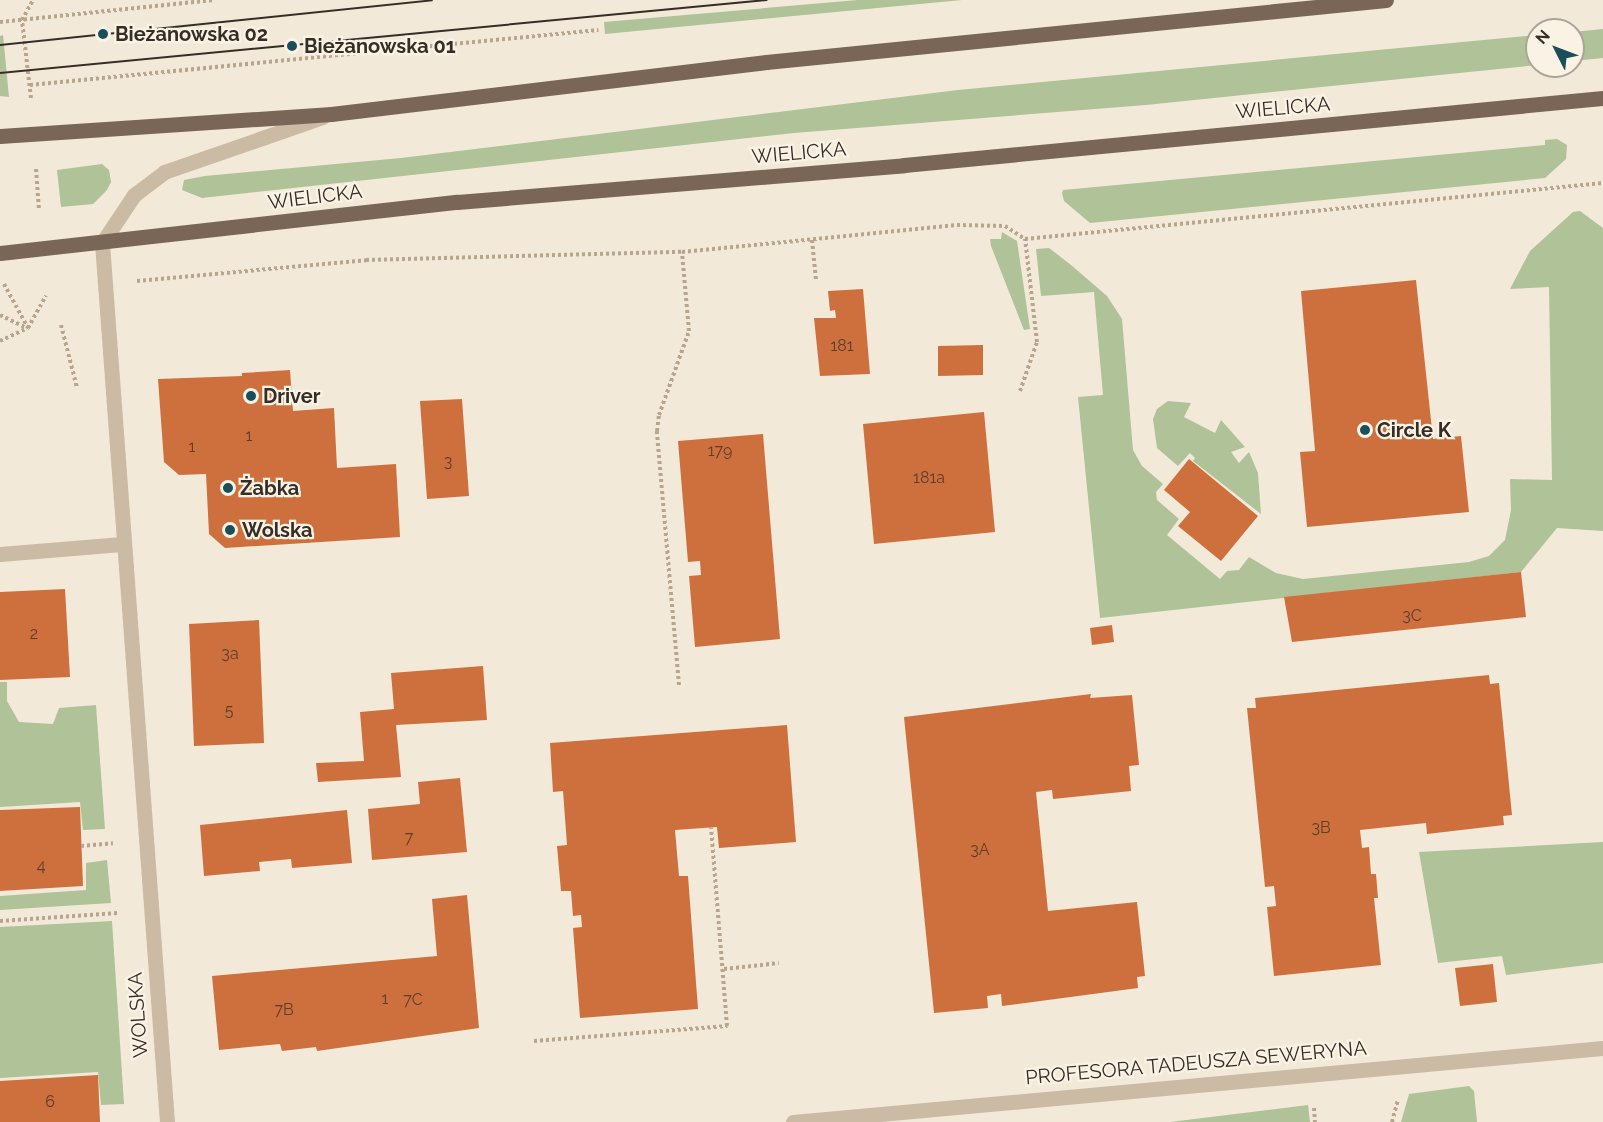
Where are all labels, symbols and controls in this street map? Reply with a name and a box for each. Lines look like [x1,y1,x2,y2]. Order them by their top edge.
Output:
north arrow [1525,18,1585,78]
place label: Bieżanowska 02 [115,22,268,46]
text: N [1532,26,1554,48]
marker: Bieżanowska 02 [96,27,110,41]
place label: Bieżanowska 01 [304,34,456,58]
marker: Bieżanowska 01 [285,39,299,53]
street label: WIELICKA [1235,92,1331,124]
street label: WIELICKA [751,137,847,169]
street label: WIELICKA [267,179,363,215]
house number: 181 [830,336,854,356]
place label: Driver [263,384,320,408]
marker: Driver [244,389,258,403]
place label: Circle K [1377,418,1451,442]
marker: Circle K [1358,423,1372,437]
house number: 1 [246,426,252,446]
house number: 1 [189,437,195,457]
house number: 179 [708,441,732,461]
house number: 3 [444,452,452,472]
house number: 181a [913,468,945,488]
place label: Żabka [240,476,299,500]
marker: Żabka [221,481,235,495]
place label: Wolska [242,518,313,542]
marker: Wolska [223,523,237,537]
house number: 3C [1402,606,1422,626]
house number: 2 [30,624,38,644]
house number: 3a [221,644,239,664]
house number: 5 [225,701,233,721]
house number: 3B [1311,818,1331,838]
house number: 7 [405,828,413,848]
house number: 3A [970,840,990,860]
house number: 4 [37,856,45,876]
street label: WOLSKA [123,971,153,1059]
house number: 1 [382,989,388,1009]
house number: 7C [403,990,423,1010]
house number: 7B [274,1000,294,1020]
street label: PROFESORA TADEUSZA SEWERYNA [1023,1036,1369,1090]
house number: 6 [45,1092,55,1112]

